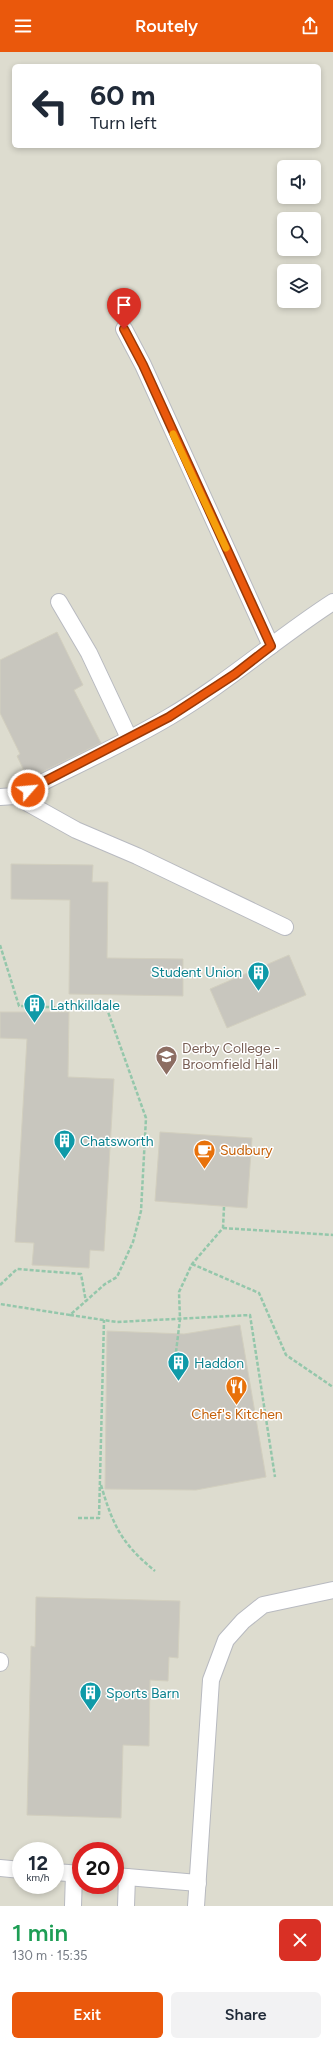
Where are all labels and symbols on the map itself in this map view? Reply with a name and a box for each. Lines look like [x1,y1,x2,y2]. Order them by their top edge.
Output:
pin [107,288,141,329]
position arrow [7,769,49,811]
building icon: Student Union [245,959,271,992]
place label: Student Union [151,964,242,981]
building icon: Lathkilldale [21,992,47,1025]
place label: Lathkilldale [50,997,120,1014]
place label: Derby College - Broomfield Hall [182,1040,280,1073]
school or university icon: Derby College - Broomfield Hall [153,1043,179,1076]
building icon: Chatsworth [51,1128,77,1161]
place label: Chatsworth [80,1133,154,1150]
cafe icon: Sudbury [191,1137,217,1170]
place label: Sudbury [220,1142,273,1159]
building icon: Haddon [165,1350,191,1383]
place label: Haddon [194,1355,244,1372]
restaurant icon: Chef's Kitchen [224,1373,250,1406]
place label: Chef's Kitchen [191,1406,283,1423]
building icon: Sports Barn [77,1680,103,1713]
place label: Sports Barn [106,1685,179,1702]
speed limit sign: 20 [72,1842,124,1894]

